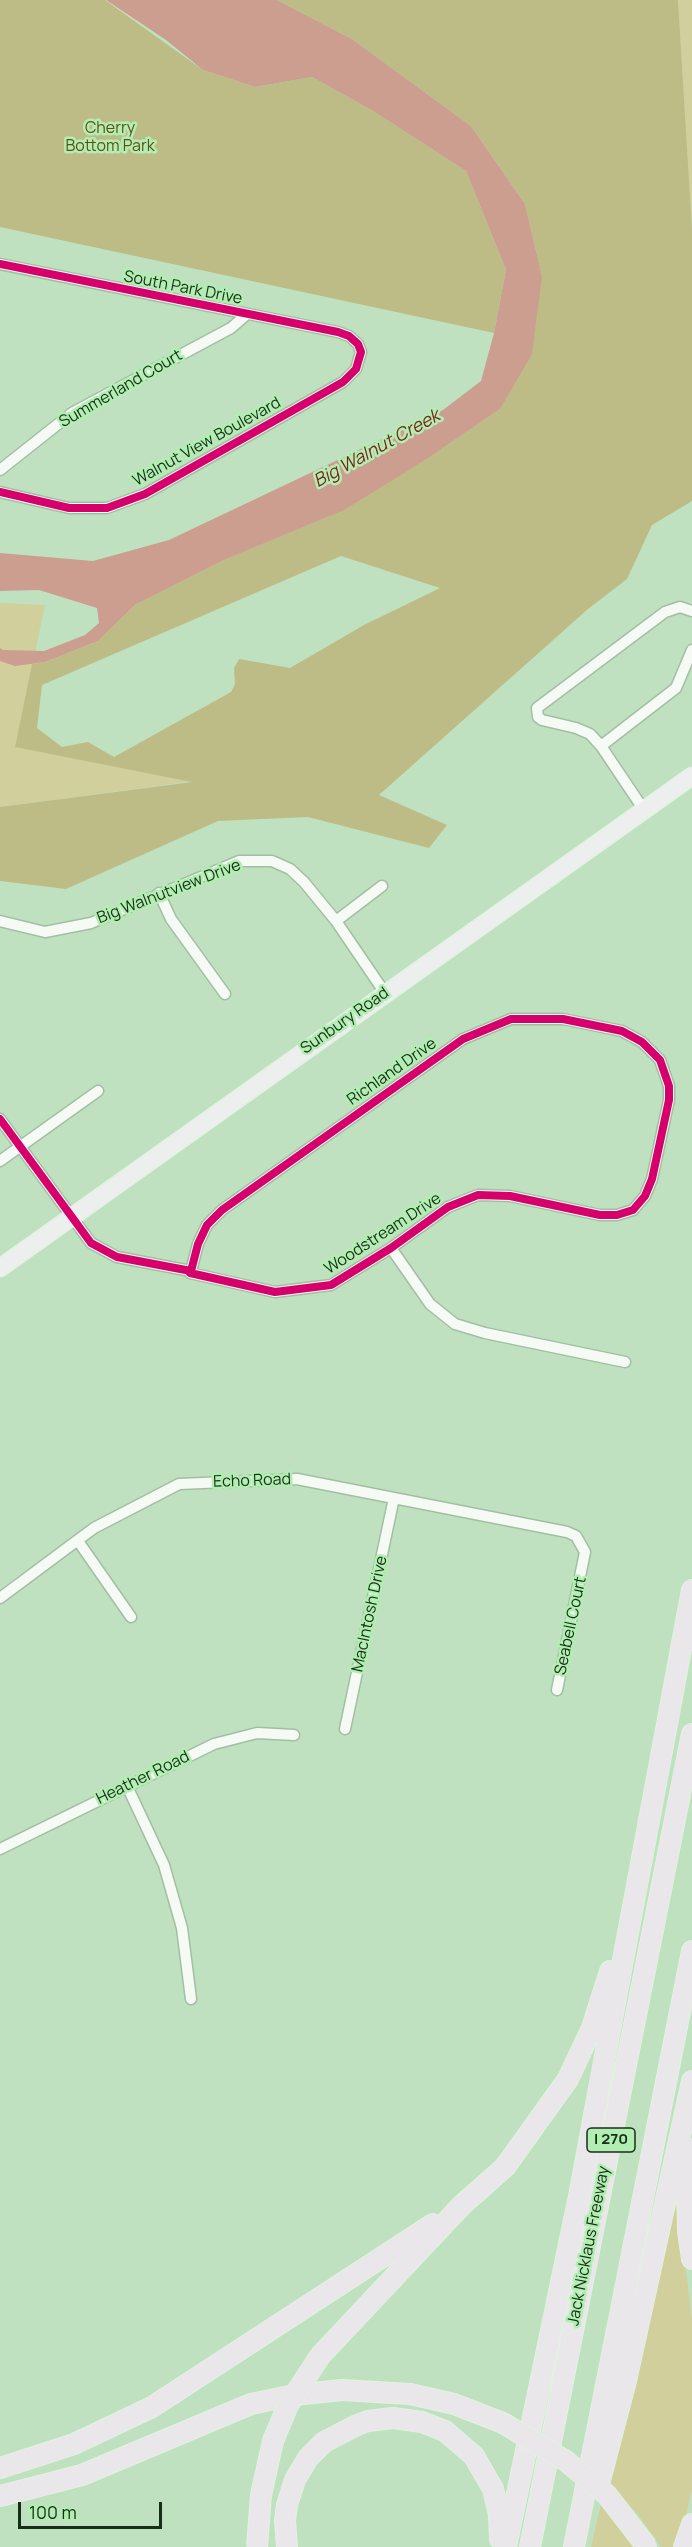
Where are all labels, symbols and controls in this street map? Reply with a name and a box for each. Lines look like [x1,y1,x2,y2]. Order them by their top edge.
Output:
park label: Cherry Bottom Park [65,119,155,157]
street label: South Park Drive [122,267,244,309]
street label: Summerland Court [56,346,186,432]
street label: Walnut View Boulevard [130,393,284,491]
water label: Big Walnut Creek [310,405,444,493]
street label: Big Walnutview Drive [94,856,244,928]
street label: Sunbury Road [297,984,393,1058]
street label: Richland Drive [344,1034,440,1110]
street label: Woodstream Drive [321,1189,445,1279]
street label: Echo Road [213,1470,291,1492]
street label: MacIntosh Drive [348,1554,392,1674]
street label: Seabell Court [551,1575,591,1677]
street label: Heather Road [93,1747,193,1809]
road number: I 270 [587,2128,635,2152]
street label: Jack Nicklaus Freeway [564,2165,614,2327]
scale bar [21,2490,165,2528]
text: 100 m [29,2500,77,2524]

